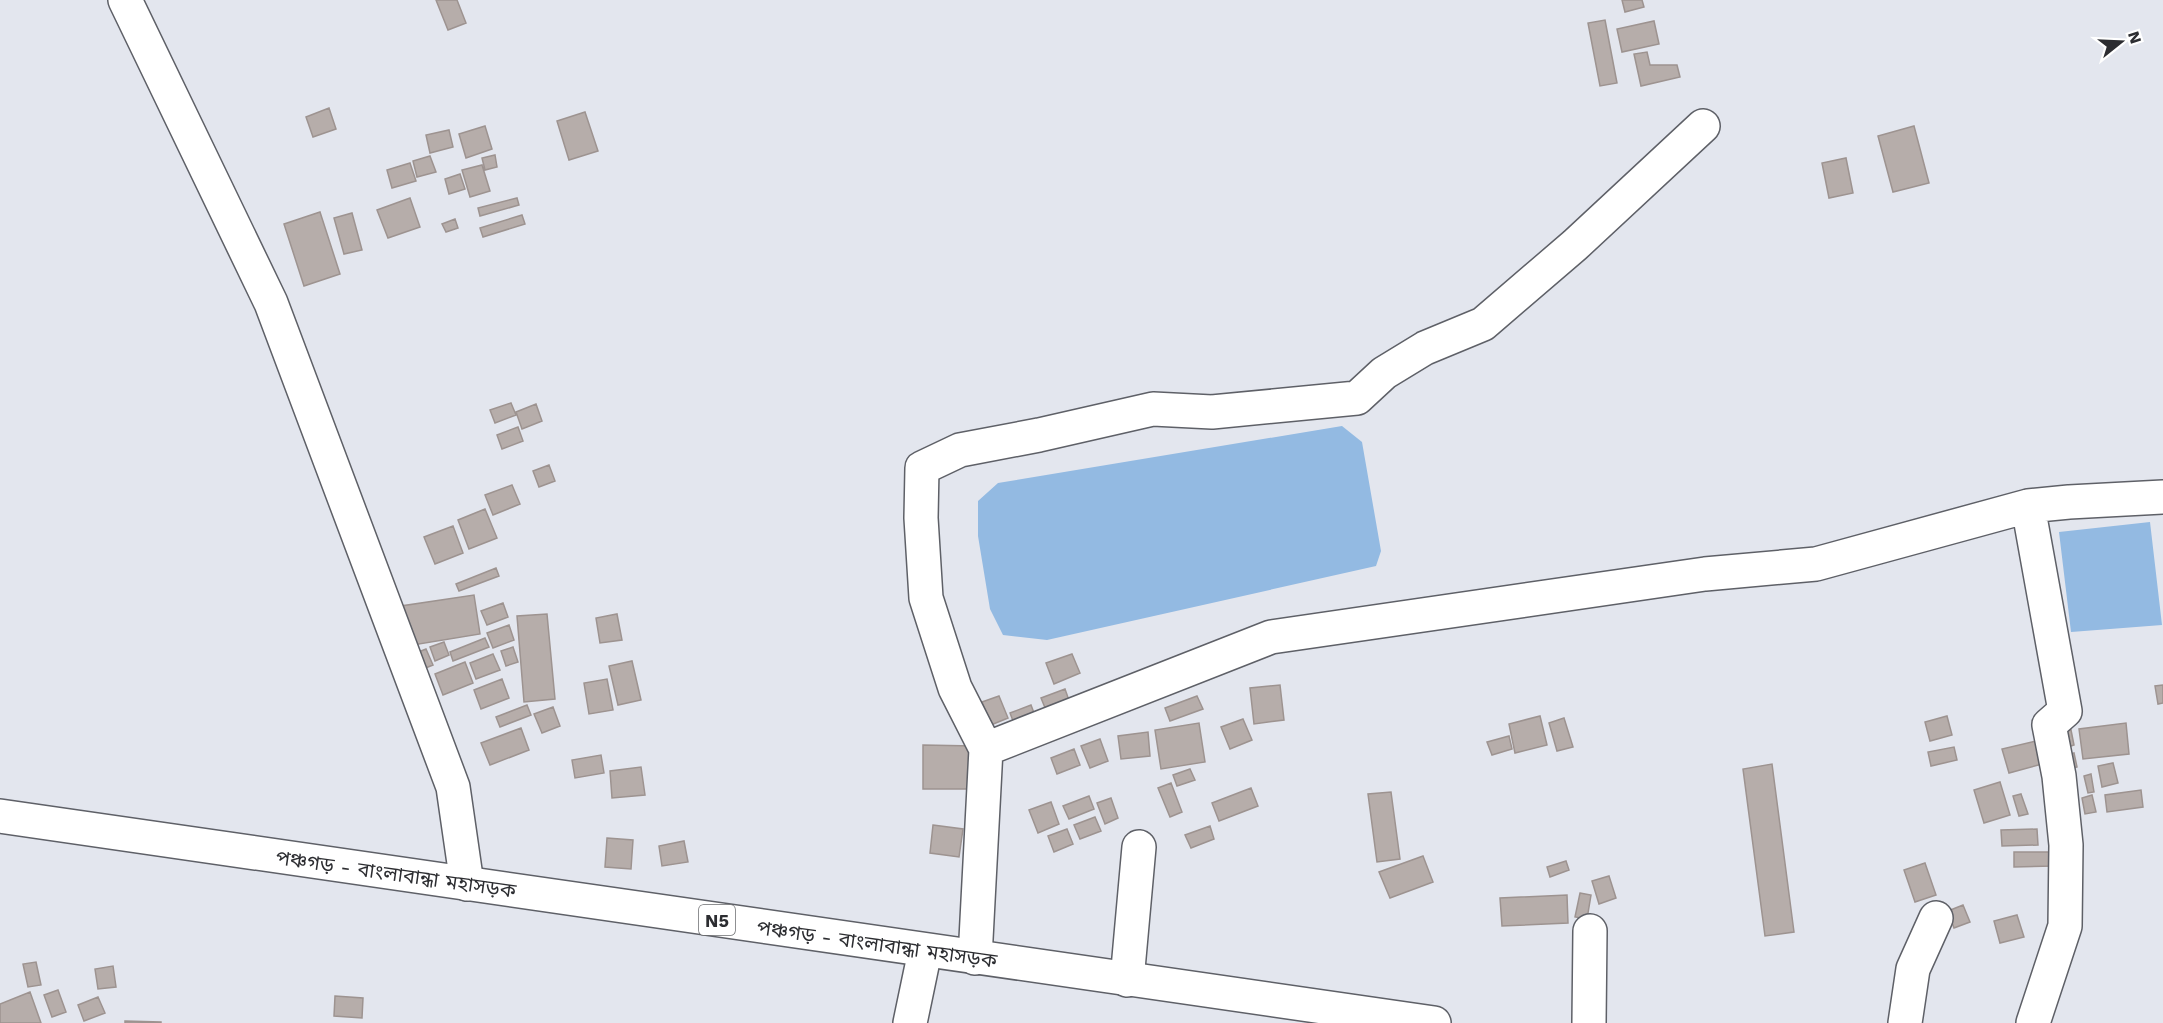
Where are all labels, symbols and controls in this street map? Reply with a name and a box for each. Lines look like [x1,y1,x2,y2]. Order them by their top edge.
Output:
north arrow [2091,12,2151,72]
text: N [2124,29,2146,46]
street label: পঞ্চগড় - বাংলাবান্ধা মহাসড়ক [274,845,518,903]
road number: N5 [699,905,735,935]
street label: পঞ্চগড় - বাংলাবান্ধা মহাসড়ক [755,915,999,973]

